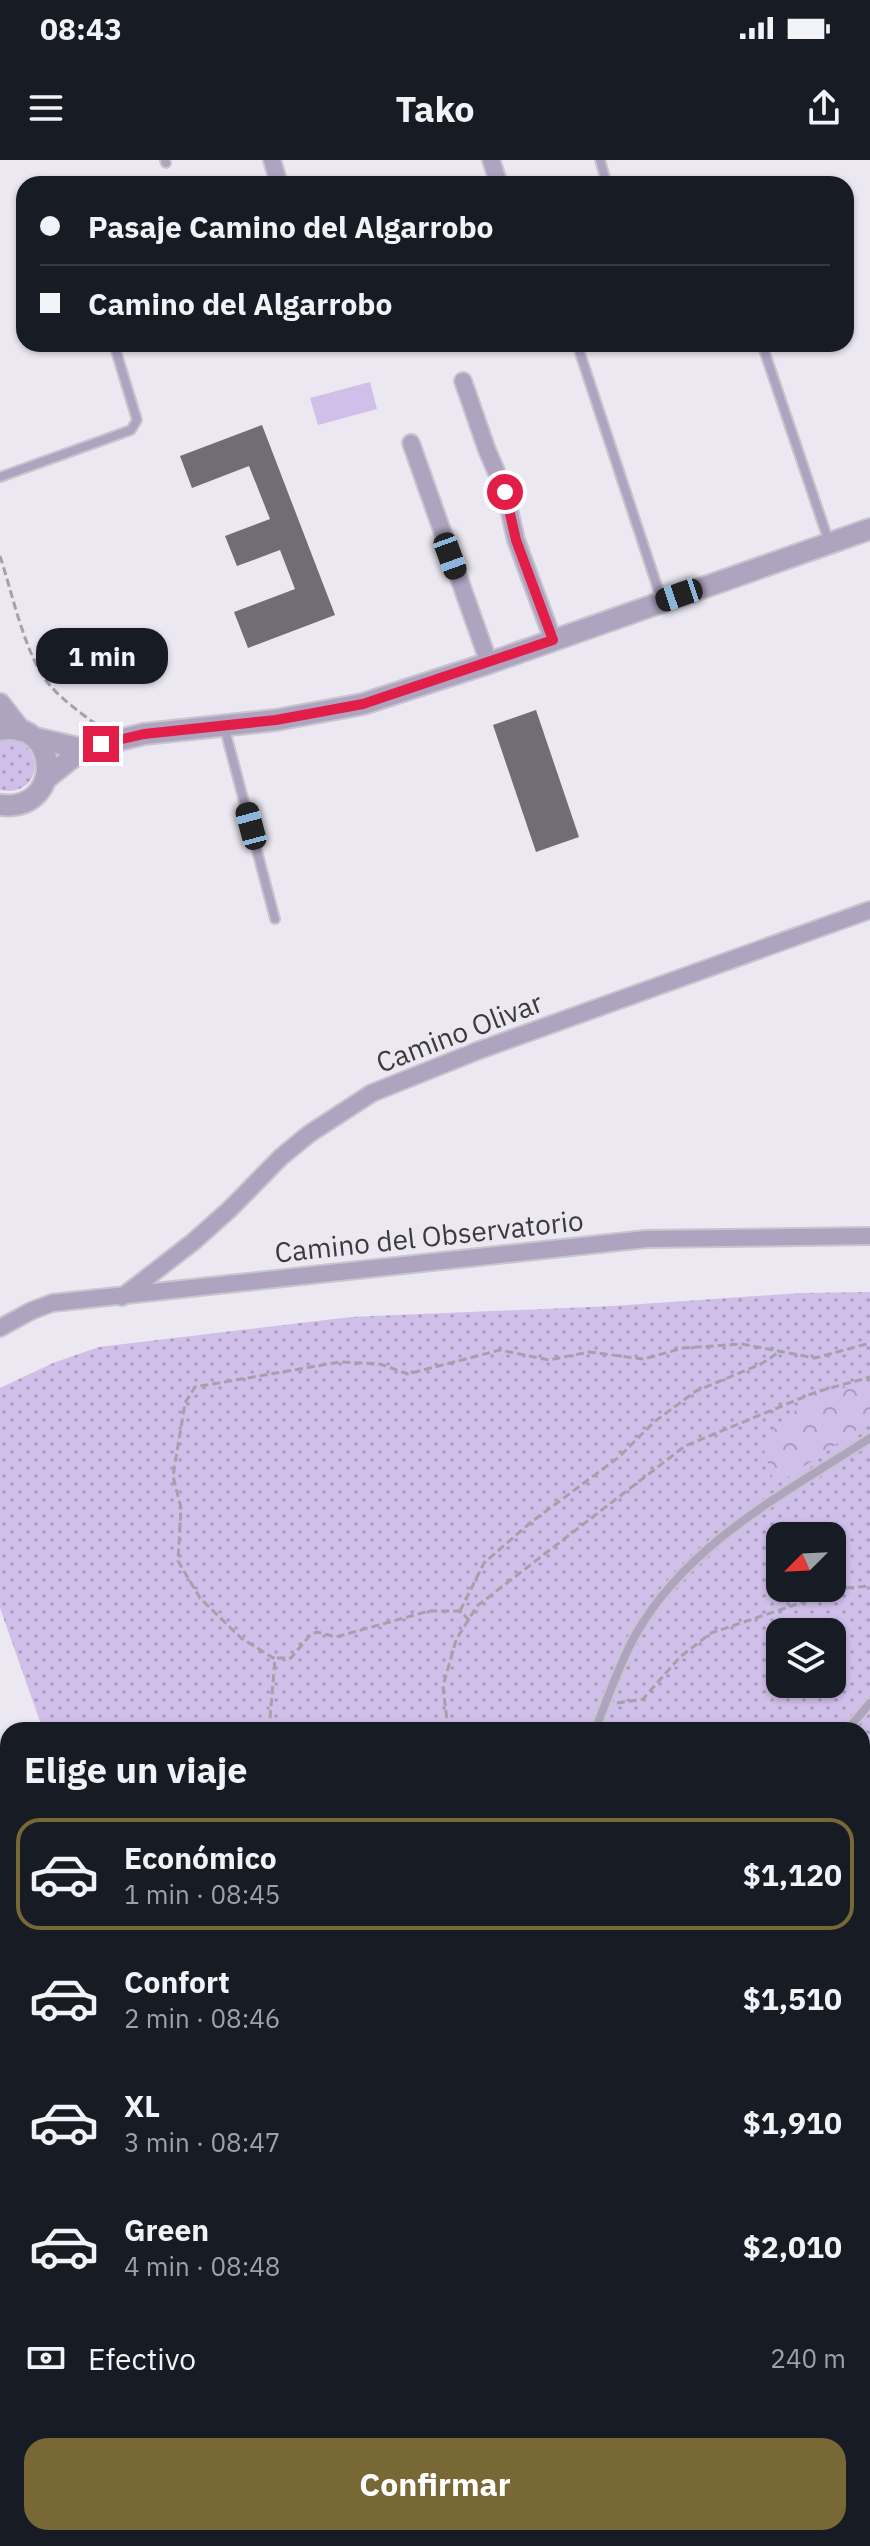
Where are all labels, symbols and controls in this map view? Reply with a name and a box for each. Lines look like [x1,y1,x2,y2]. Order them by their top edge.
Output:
text: 08:43 [40,9,122,48]
text: Tako [395,85,475,132]
icon: menu [24,86,68,130]
icon: share [802,86,846,130]
text: Pasaje Camino del Algarrobo [88,207,494,246]
text: Camino del Algarrobo [88,284,393,323]
route start [487,474,523,510]
car [431,529,469,583]
car [652,576,706,614]
callout: 1 min [35,628,167,684]
text: 1 min [68,639,136,673]
route end [83,726,119,762]
car [233,800,269,852]
street label: Camino Olivar [371,983,547,1081]
street label: Camino del Observatorio [273,1201,585,1271]
north arrow [766,1522,846,1602]
map controls [766,1522,846,1698]
button: layers [766,1618,846,1698]
text: Elige un viaje [24,1746,248,1793]
icon: car [28,1838,100,1910]
text: Económico [124,1838,277,1877]
text: $1,120 [743,1855,842,1894]
text: 1 min · 08:45 [124,1877,280,1911]
icon: car [28,1962,100,2034]
text: Confort [124,1962,230,2001]
text: $1,510 [743,1979,842,2018]
text: 2 min · 08:46 [124,2001,280,2035]
icon: car [28,2086,100,2158]
text: XL [124,2086,160,2125]
text: $1,910 [743,2103,842,2142]
text: 3 min · 08:47 [124,2125,280,2159]
icon: car [28,2210,100,2282]
text: Green [124,2210,209,2249]
text: $2,010 [743,2227,842,2266]
text: 4 min · 08:48 [124,2249,280,2283]
icon: cash [24,2336,68,2380]
text: Efectivo [88,2339,196,2378]
text: 240 m [770,2341,846,2375]
button: Confirmar [24,2438,846,2530]

